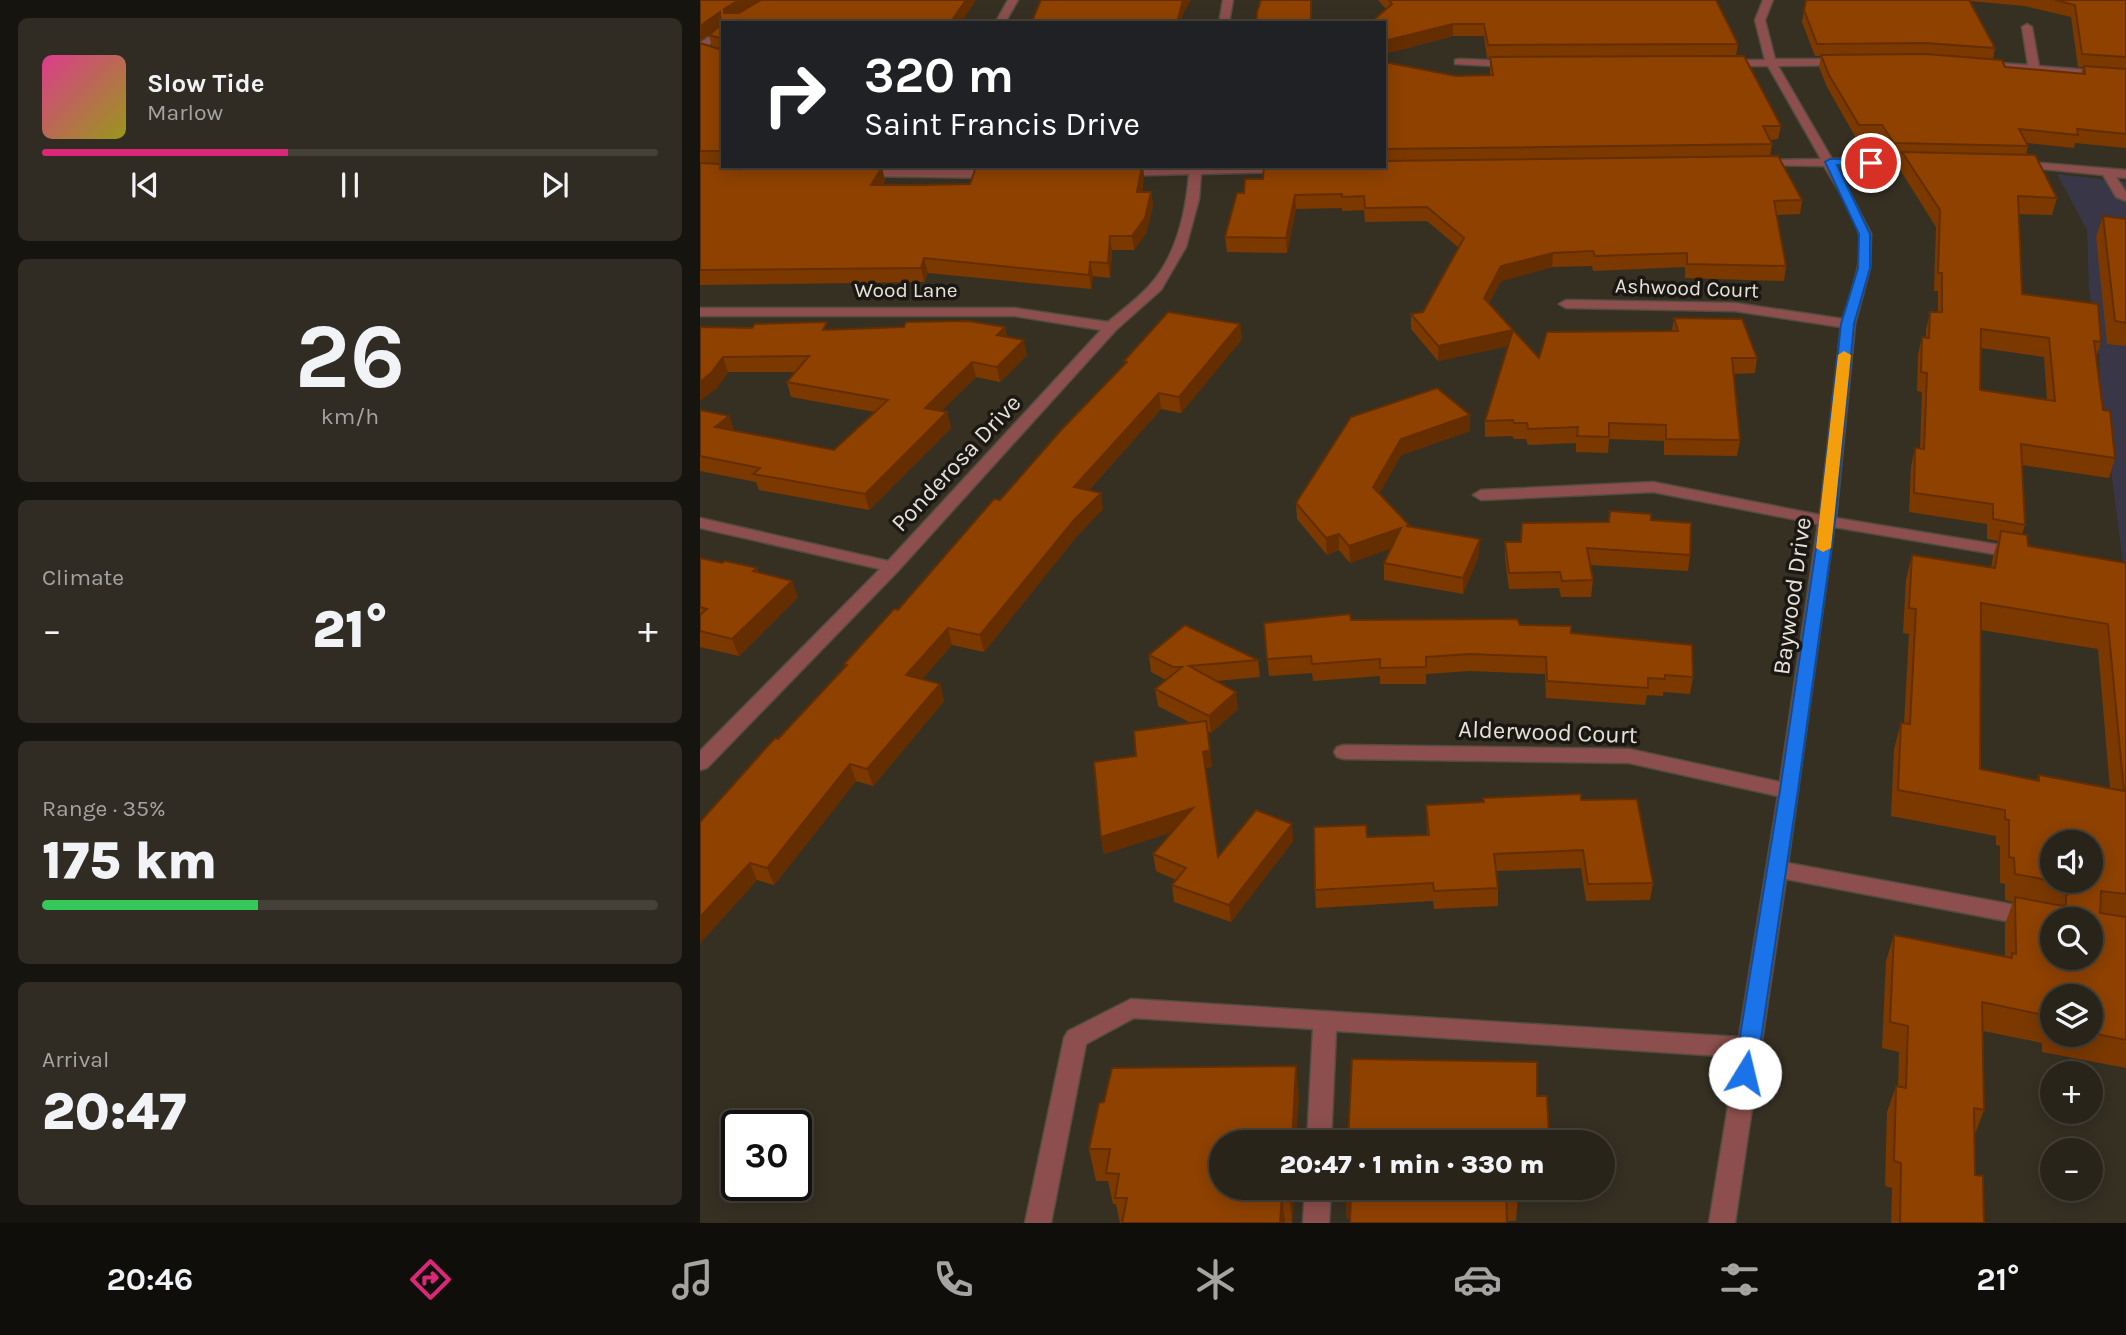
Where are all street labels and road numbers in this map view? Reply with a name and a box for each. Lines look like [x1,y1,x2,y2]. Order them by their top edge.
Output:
street label: Ashwood Court [1615,273,1759,303]
street label: Wood Lane [854,278,958,302]
street label: Ponderosa Drive [885,389,1027,537]
street label: Baywood Drive [1767,515,1817,677]
street label: Alderwood Court [1458,715,1638,749]

